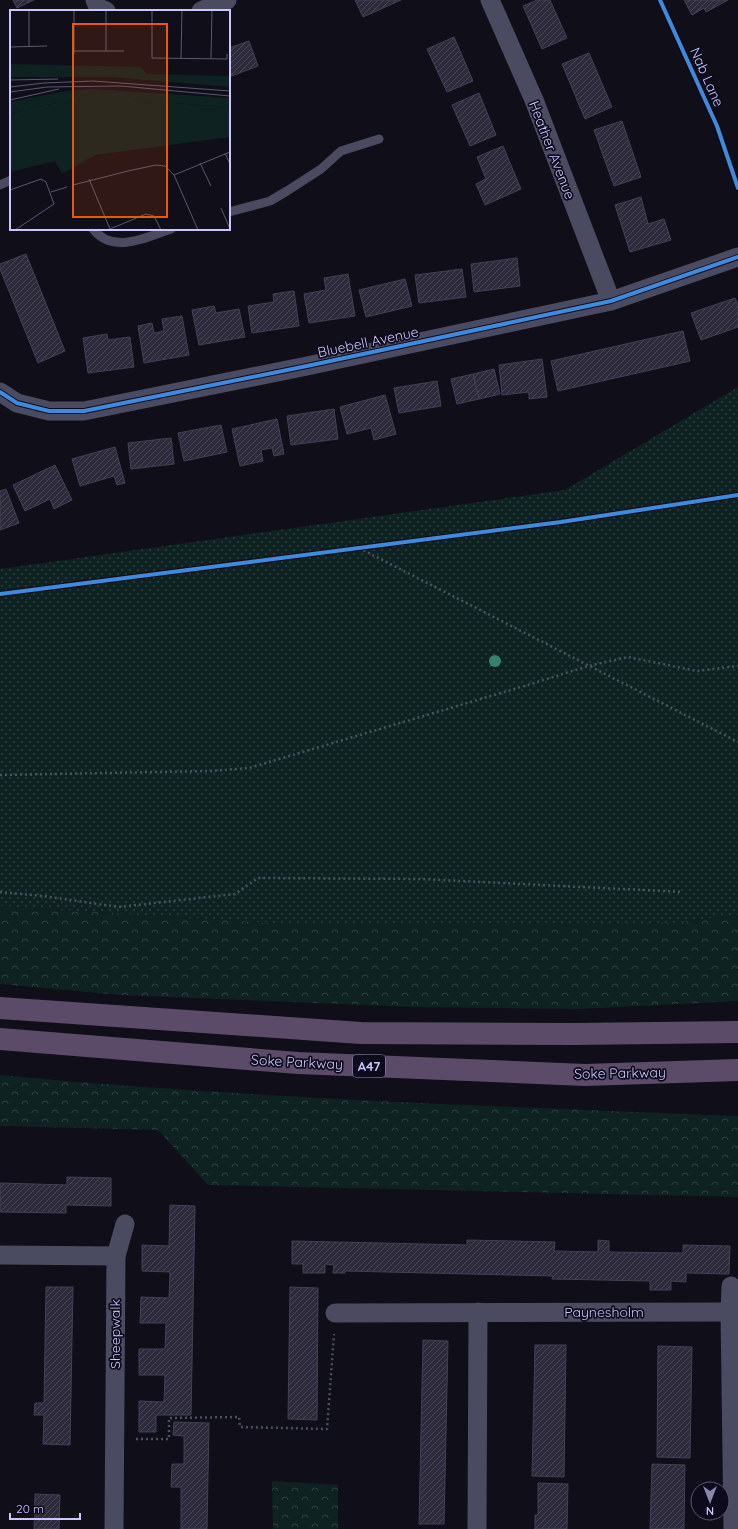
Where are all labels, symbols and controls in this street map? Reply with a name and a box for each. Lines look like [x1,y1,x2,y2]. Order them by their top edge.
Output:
inset map [10,10,230,230]
street label: Nab Lane [686,45,728,109]
street label: Heather Avenue [525,98,579,202]
street label: Bluebell Avenue [316,323,420,361]
street label: Soke Parkway [251,1051,343,1073]
road number: A47 [353,1055,385,1077]
street label: Soke Parkway [574,1063,666,1083]
street label: Sheepwalk [106,1299,124,1369]
street label: Paynesholm [564,1303,644,1321]
north arrow [690,1481,730,1521]
scale bar [10,1495,80,1521]
text: 20 m [16,1501,44,1516]
text: N [706,1504,714,1518]

